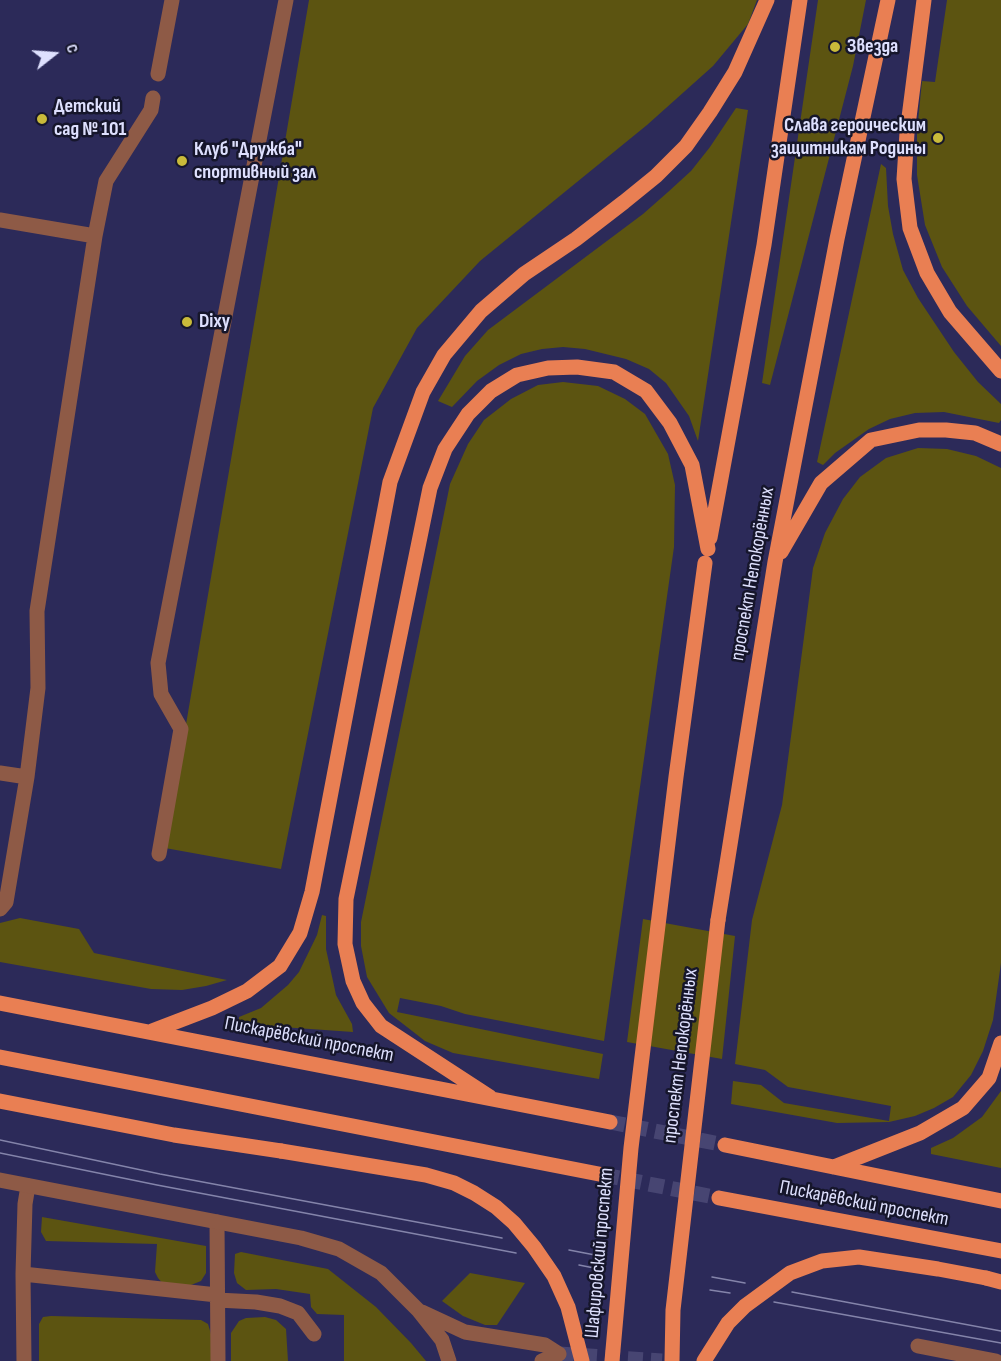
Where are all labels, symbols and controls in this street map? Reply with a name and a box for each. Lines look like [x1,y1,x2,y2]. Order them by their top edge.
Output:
north arrow [24,24,84,84]
place label: Звезда [847,35,898,59]
marker: Звезда [828,40,842,54]
text: С [61,42,82,55]
place label: Детский сад № 101 [54,95,126,142]
marker: Детский сад № 101 [35,112,49,126]
place label: Слава героическим защитникам Родины [771,114,926,161]
marker: Слава героическим защитникам Родины [931,131,945,145]
place label: Клуб "Дружба" спортивный зал [194,138,316,185]
marker: Клуб "Дружба" спортивный зал [175,154,189,168]
place label: Dixy [199,310,230,334]
marker: Dixy [180,315,194,329]
street label: проспект Непокорённых [726,485,780,663]
street label: проспект Непокорённых [658,967,704,1145]
street label: Пискарёвский проспект [222,1012,396,1068]
street label: Шафировский проспект [581,1167,619,1339]
street label: Пискарёвский проспект [777,1176,951,1232]

